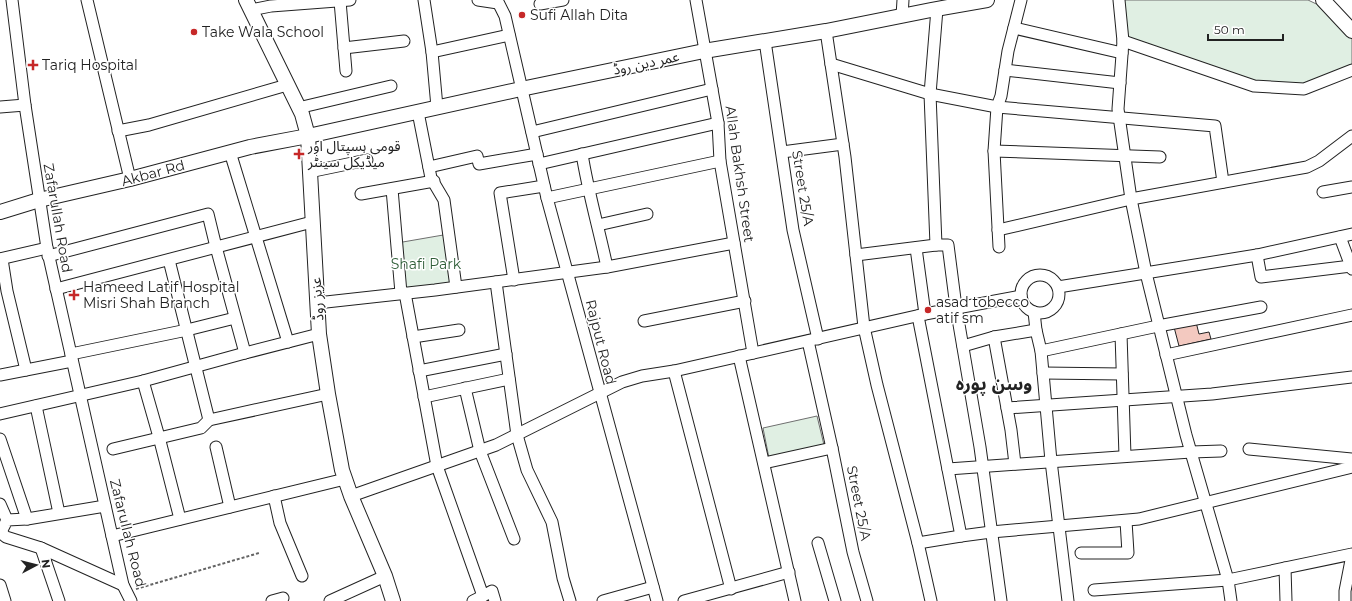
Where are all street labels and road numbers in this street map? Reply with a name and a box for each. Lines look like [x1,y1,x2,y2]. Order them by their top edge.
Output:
street label: عمر دین روڈ [611,47,681,79]
street label: Allah Bakhsh Street [721,104,759,244]
street label: Street 25/A [788,149,818,228]
street label: Akbar Rd [119,156,187,190]
street label: Zafarullah Road [40,162,76,274]
street label: عزیز روڈ [306,277,328,321]
street label: Rajput Road [582,298,620,386]
street label: Street 25/A [843,464,875,543]
street label: Zafarullah Road [106,477,150,589]

